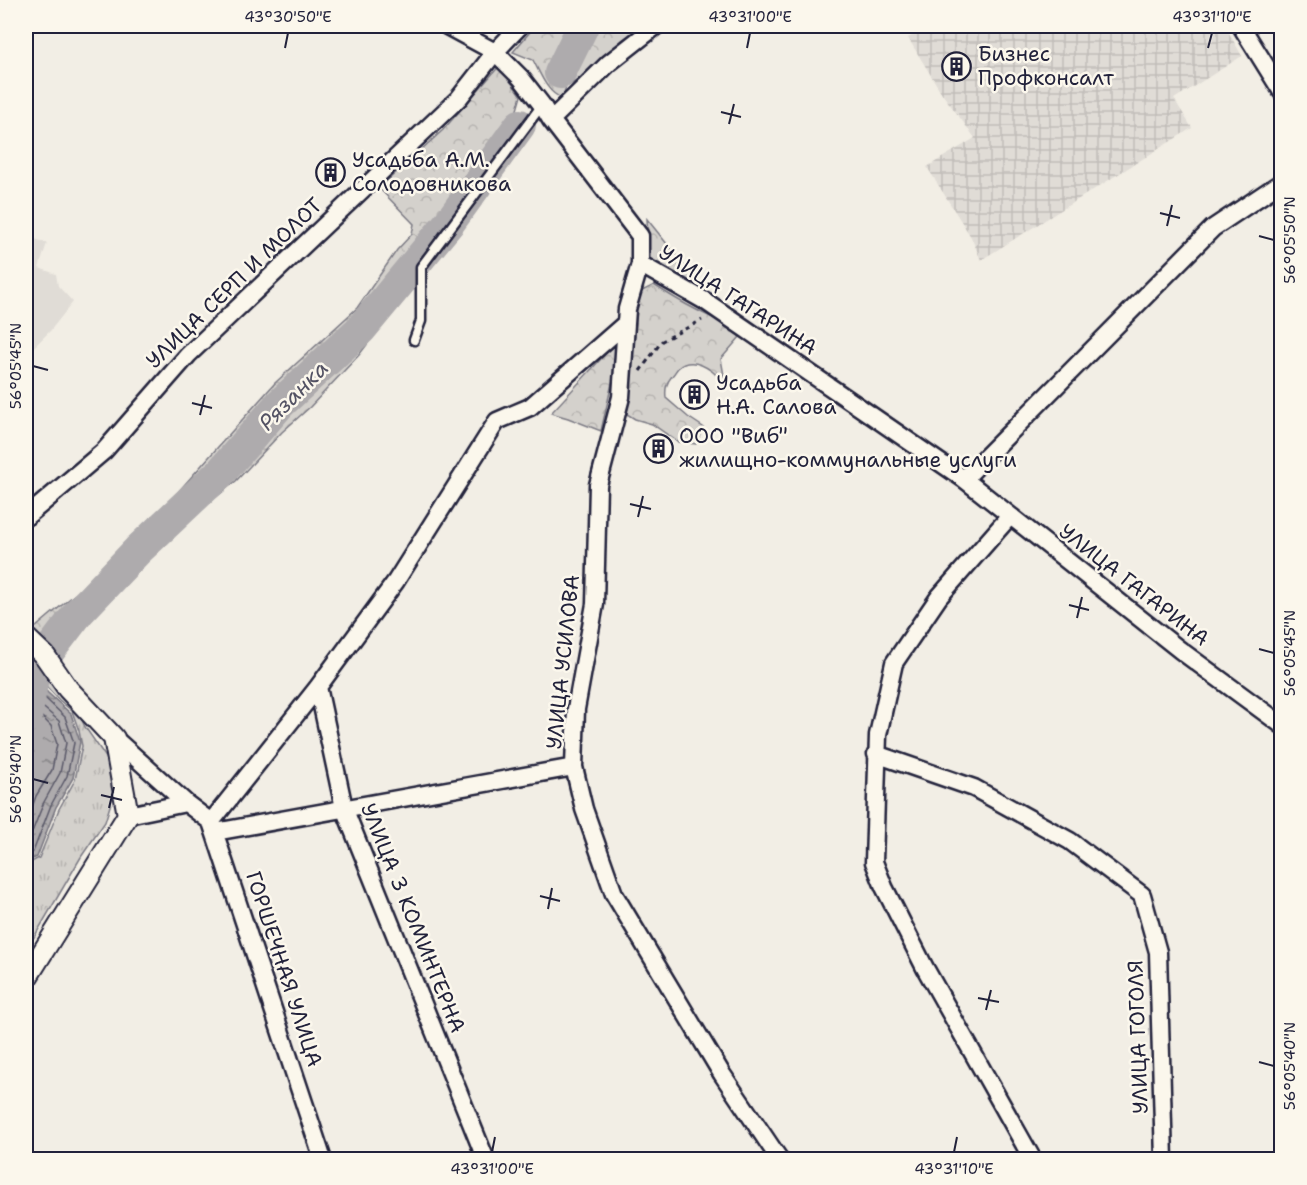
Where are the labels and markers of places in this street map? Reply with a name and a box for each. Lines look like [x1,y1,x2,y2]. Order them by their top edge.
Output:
place label: Бизнес Профконсалт [978,40,1114,92]
building icon: Бизнес Профконсалт [941,50,973,82]
place label: Усадьба А.М. Солодовникова [352,146,511,198]
building icon: Усадьба А.М. Солодовникова [315,156,347,188]
place label: Усадьба Н.А. Салова [716,369,837,421]
building icon: Усадьба Н.А. Салова [679,379,711,411]
place label: ООО "Виб" жилищно-коммунальные услуги [679,422,1017,474]
building icon: ООО "Виб" жилищно-коммунальные услуги [642,432,674,464]

